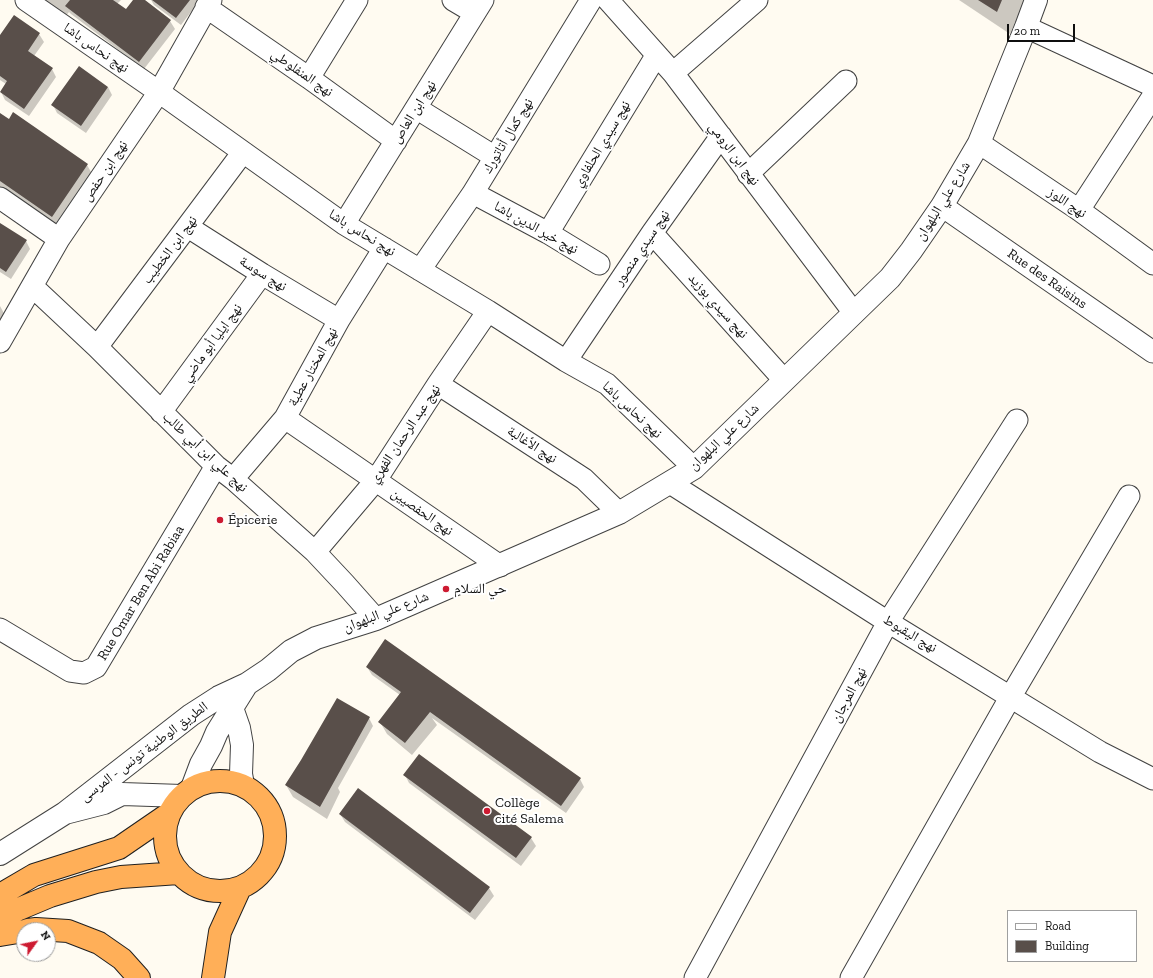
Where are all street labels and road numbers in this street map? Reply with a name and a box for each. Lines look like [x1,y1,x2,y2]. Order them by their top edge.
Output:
street label: نهج نحاس باشا [60,19,132,77]
street label: نهج المنفلوطي [268,45,336,101]
street label: نهج ابن العاص [388,77,440,147]
street label: نهج كمال أتاتورك [479,95,537,177]
street label: نهج سيدي الحلفاوي [570,98,634,190]
street label: نهج ابن الرومي [705,119,763,189]
street label: نهج ابن حفص [78,137,132,205]
street label: شارع علي البلهوان [912,158,974,244]
street label: نهج اللوز [1044,184,1090,222]
street label: نهج خير الدين باشا [491,198,581,258]
street label: نهج نحاس باشا [325,206,399,260]
street label: نهج سيدي منصور [611,207,673,289]
street label: نهج ابن الخطيب [139,213,201,287]
street label: Rue des Raisins [1004,245,1090,313]
street label: نهج سوسة [236,253,290,295]
street label: نهج سيدي بوزيد [684,270,752,342]
street label: نهج ايليا أبو ماضي [178,301,246,385]
street label: نهج المختار عطية [284,325,342,409]
street label: نهج نحاس باشا [599,378,665,442]
street label: نهج عبد الرحمان الفهري [366,381,444,487]
street label: شارع علي البلهوان [685,400,763,474]
street label: نهج علي ابن أبي طالب [159,408,251,496]
street label: نهج الأغالبة [504,423,560,467]
street label: نهج الحفصيين [388,485,456,539]
street label: Rue Omar Ben Abi Rabiaa [94,522,188,664]
street label: شارع علي البلهوان [341,588,431,636]
street label: نهج اليقبوط [880,611,940,657]
street label: نهج المرجان [827,665,871,725]
street label: الطريق الوطنية تونس - المرسى [77,698,211,806]

